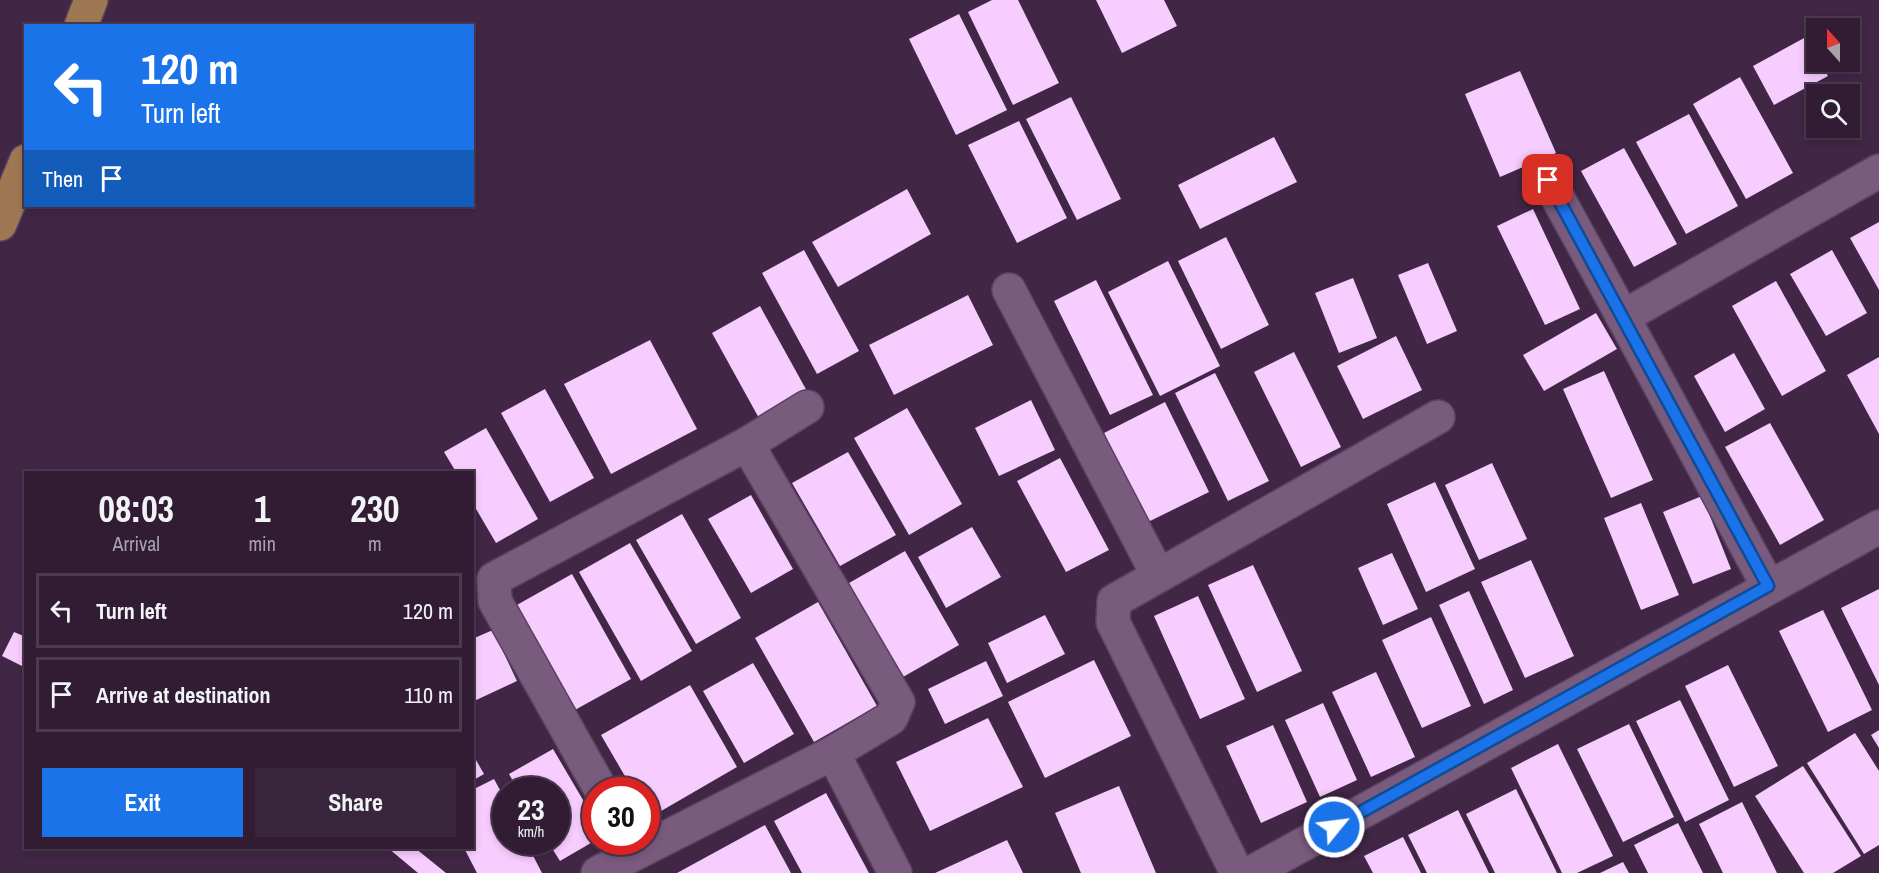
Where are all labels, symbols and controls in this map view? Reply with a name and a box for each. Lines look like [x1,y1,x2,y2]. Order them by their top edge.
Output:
north arrow [1806,18,1860,72]
map controls [1806,18,1860,138]
text: 120 m [141,41,239,97]
icon: left [42,48,120,126]
button: search [1806,84,1860,138]
text: Turn left [141,95,220,131]
pin [1522,154,1573,205]
icon: arrive [95,162,128,195]
icon: arrive [1531,163,1564,196]
text: Then [42,164,83,194]
text: 08:03 [98,485,174,533]
text: 1 [254,485,270,533]
text: 230 [350,485,400,533]
text: Arrival [113,530,160,557]
text: min [248,530,276,557]
text: m [368,530,382,557]
icon: left [45,594,78,627]
text: Turn left [96,596,167,626]
text: 120 m [403,596,453,626]
icon: arrive [45,678,78,711]
text: Arrive at destination [96,680,270,710]
text: 110 m [404,680,453,710]
button: Exit [42,768,243,837]
button: Share [255,768,456,837]
speed limit sign: 30 [582,777,660,855]
text: 23 [517,789,545,829]
position arrow [1302,795,1366,859]
text: km/h [518,821,544,842]

